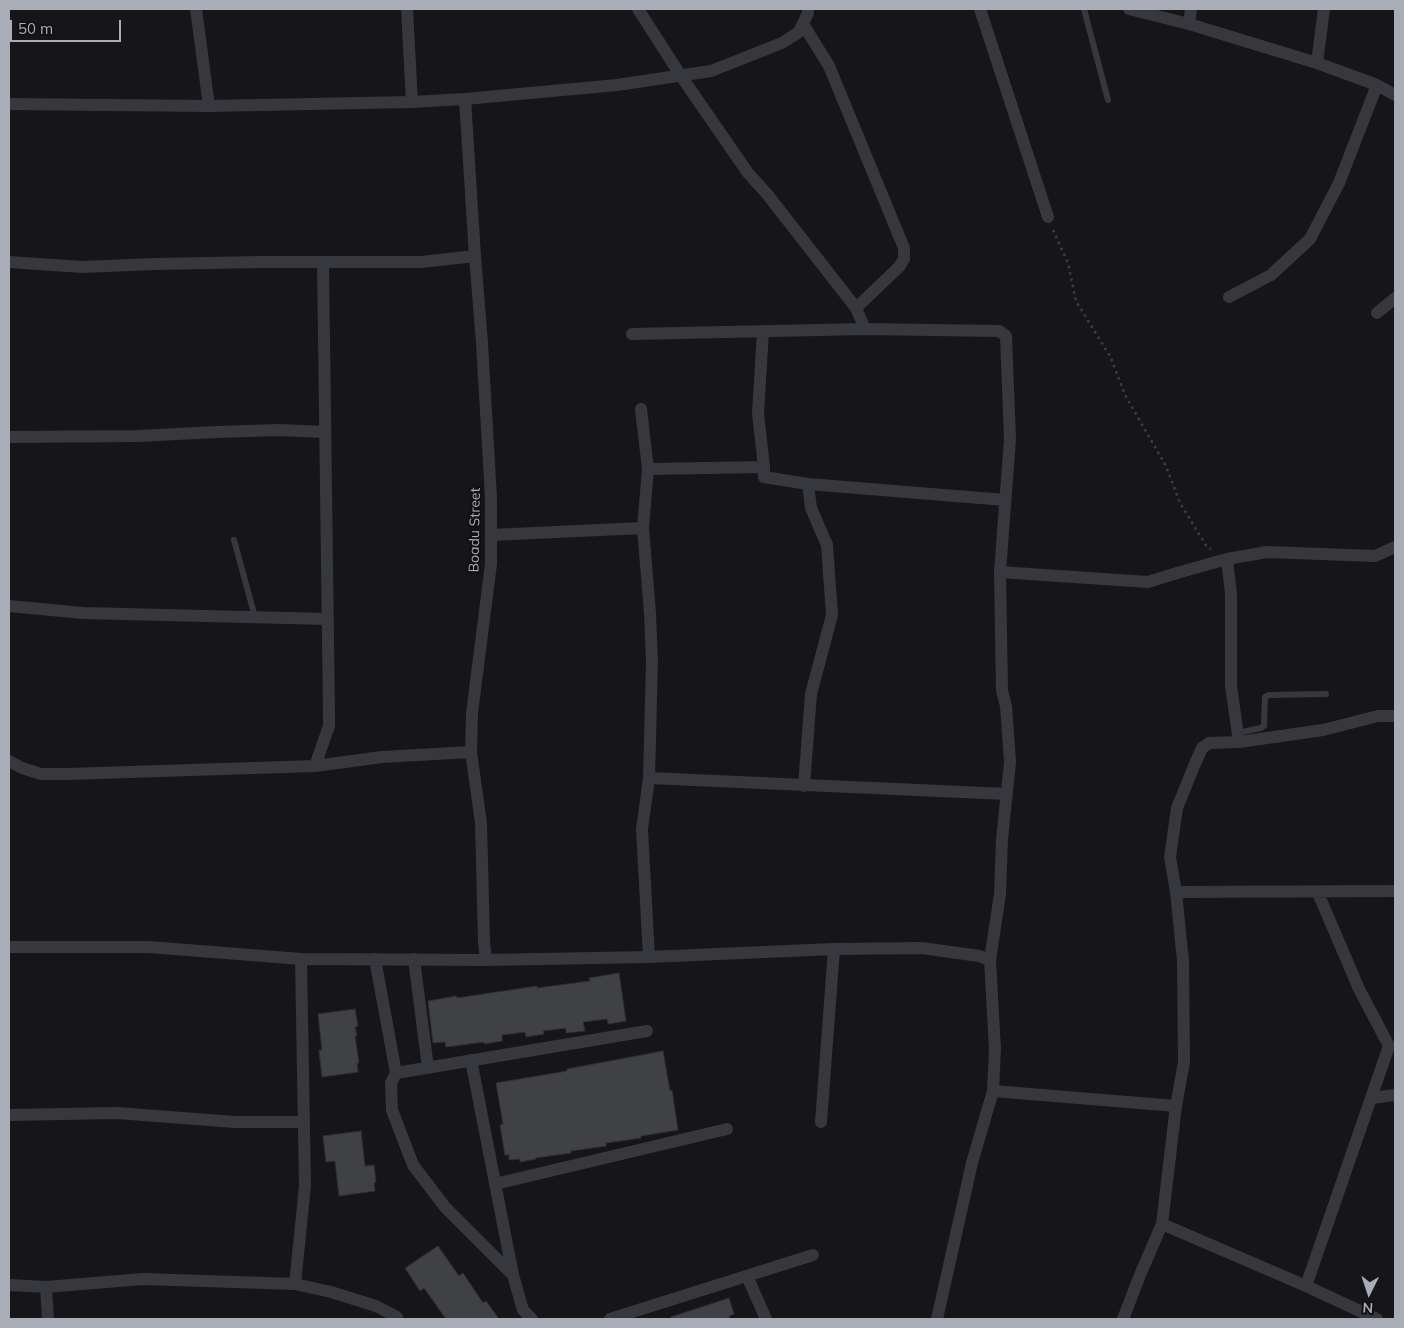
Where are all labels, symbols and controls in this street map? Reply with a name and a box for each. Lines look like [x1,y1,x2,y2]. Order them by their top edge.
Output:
scale bar [12,10,124,42]
text: 50 m [18,19,53,38]
street label: Boadu Street [466,487,484,573]
north arrow [1344,1268,1394,1318]
text: N [1362,1299,1374,1317]

